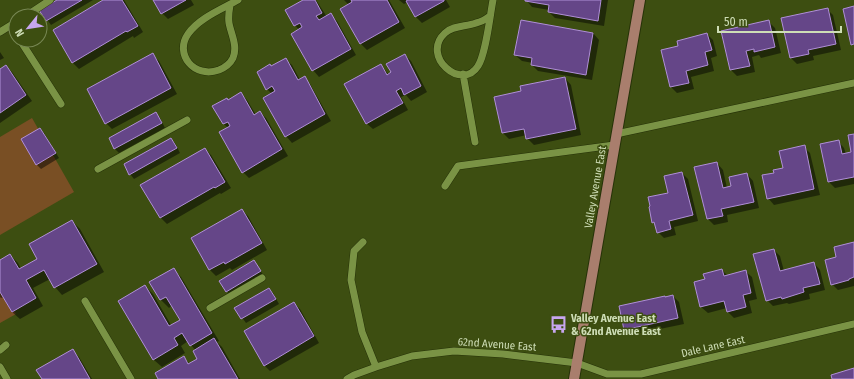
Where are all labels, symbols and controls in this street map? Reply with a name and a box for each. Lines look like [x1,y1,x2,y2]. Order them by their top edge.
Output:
north arrow [8,8,48,48]
scale bar [718,8,841,34]
text: 50 m [724,15,748,29]
text: N [12,27,27,39]
street label: Valley Avenue East [582,145,609,229]
place label: Valley Avenue East & 62nd Avenue East [570,312,661,338]
bus stop icon: Valley Avenue East & 62nd Avenue East [548,314,568,334]
street label: Dale Lane East [680,333,747,360]
street label: 62nd Avenue East [457,335,537,354]

